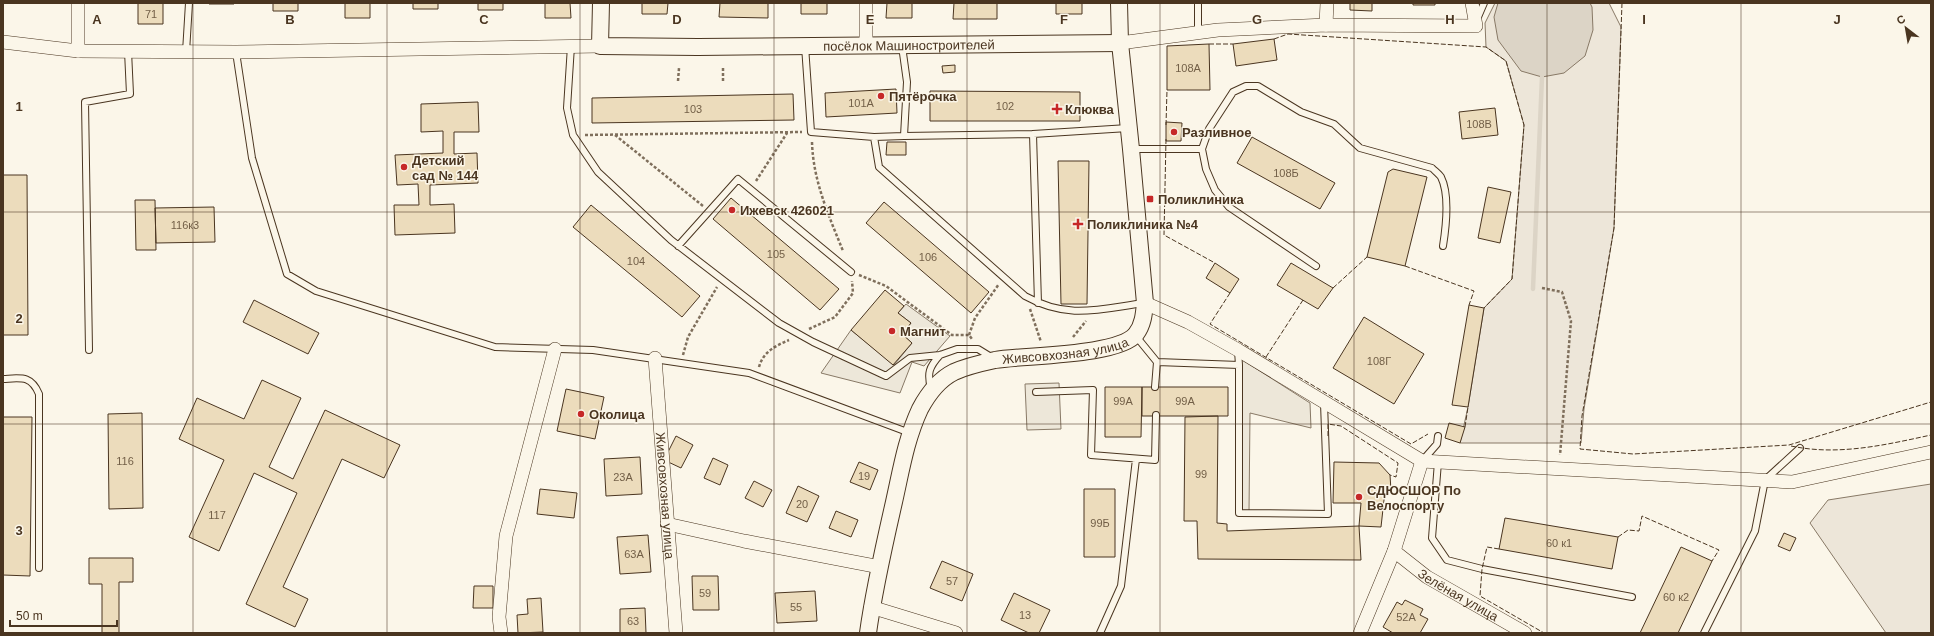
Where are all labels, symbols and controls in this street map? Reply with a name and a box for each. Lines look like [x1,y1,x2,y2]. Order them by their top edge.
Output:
house number: 71 [145,8,157,20]
north arrow [1886,8,1926,48]
text: A [92,12,102,27]
text: B [285,12,295,27]
text: C [479,12,489,27]
text: D [672,12,682,27]
text: E [866,12,875,27]
text: F [1060,12,1068,27]
text: G [1252,12,1262,27]
text: H [1445,12,1455,27]
text: I [1642,12,1646,27]
text: J [1833,12,1841,27]
text: С [1894,12,1907,27]
street label: посёлок Машиностроителей [823,37,995,54]
house number: 108А [1175,62,1202,74]
place label: Пятёрочка [889,89,957,104]
marker: Пятёрочка [876,91,886,101]
house number: 101А [848,97,875,109]
text: 1 [15,99,23,114]
house number: 102 [996,100,1014,112]
place label: Клюква [1065,102,1115,117]
house number: 103 [684,103,702,115]
marker: Клюква [1052,104,1062,114]
house number: 108В [1466,118,1492,130]
place label: Разливное [1182,125,1251,140]
marker: Разливное [1169,127,1179,137]
place label: Детский сад № 144 [412,153,479,183]
marker: Детский сад № 144 [399,162,409,172]
house number: 108Б [1273,167,1299,179]
place label: Поликлиника [1158,192,1244,207]
marker: Поликлиника [1145,194,1155,204]
place label: Ижевск 426021 [740,203,834,218]
marker: Ижевск 426021 [727,205,737,215]
place label: Поликлиника №4 [1087,217,1199,232]
marker: Поликлиника №4 [1072,218,1084,230]
house number: 116к3 [171,219,199,231]
house number: 105 [767,248,785,260]
house number: 106 [919,251,937,263]
house number: 104 [627,255,645,267]
text: 2 [15,311,23,326]
place label: Магнит [900,324,946,339]
marker: Магнит [887,326,897,336]
street label: Живсовхозная улица [1001,334,1131,367]
house number: 108Г [1367,355,1391,367]
house number: 99А [1113,395,1133,407]
house number: 99А [1175,395,1195,407]
place label: Околица [589,407,645,422]
marker: Околица [576,409,586,419]
street label: Живсовхозная улица [653,432,677,560]
house number: 116 [116,455,134,467]
house number: 99 [1195,468,1207,480]
house number: 19 [858,470,870,482]
house number: 23А [613,471,633,483]
place label: СДЮСШОР По Велоспорту [1367,483,1461,513]
marker: СДЮСШОР По Велоспорту [1354,492,1364,502]
house number: 20 [796,498,808,510]
house number: 117 [208,509,226,521]
house number: 99Б [1090,517,1110,529]
text: 3 [15,523,23,538]
house number: 60 к1 [1546,537,1572,549]
house number: 63А [624,548,644,560]
street label: Зелёная улица [1415,566,1502,625]
house number: 57 [946,575,958,587]
house number: 59 [699,587,711,599]
house number: 60 к2 [1663,591,1689,603]
house number: 55 [790,601,802,613]
scale bar [10,602,117,628]
text: 50 m [16,609,43,623]
house number: 13 [1019,609,1031,621]
house number: 52А [1396,611,1416,623]
house number: 63 [627,615,639,627]

